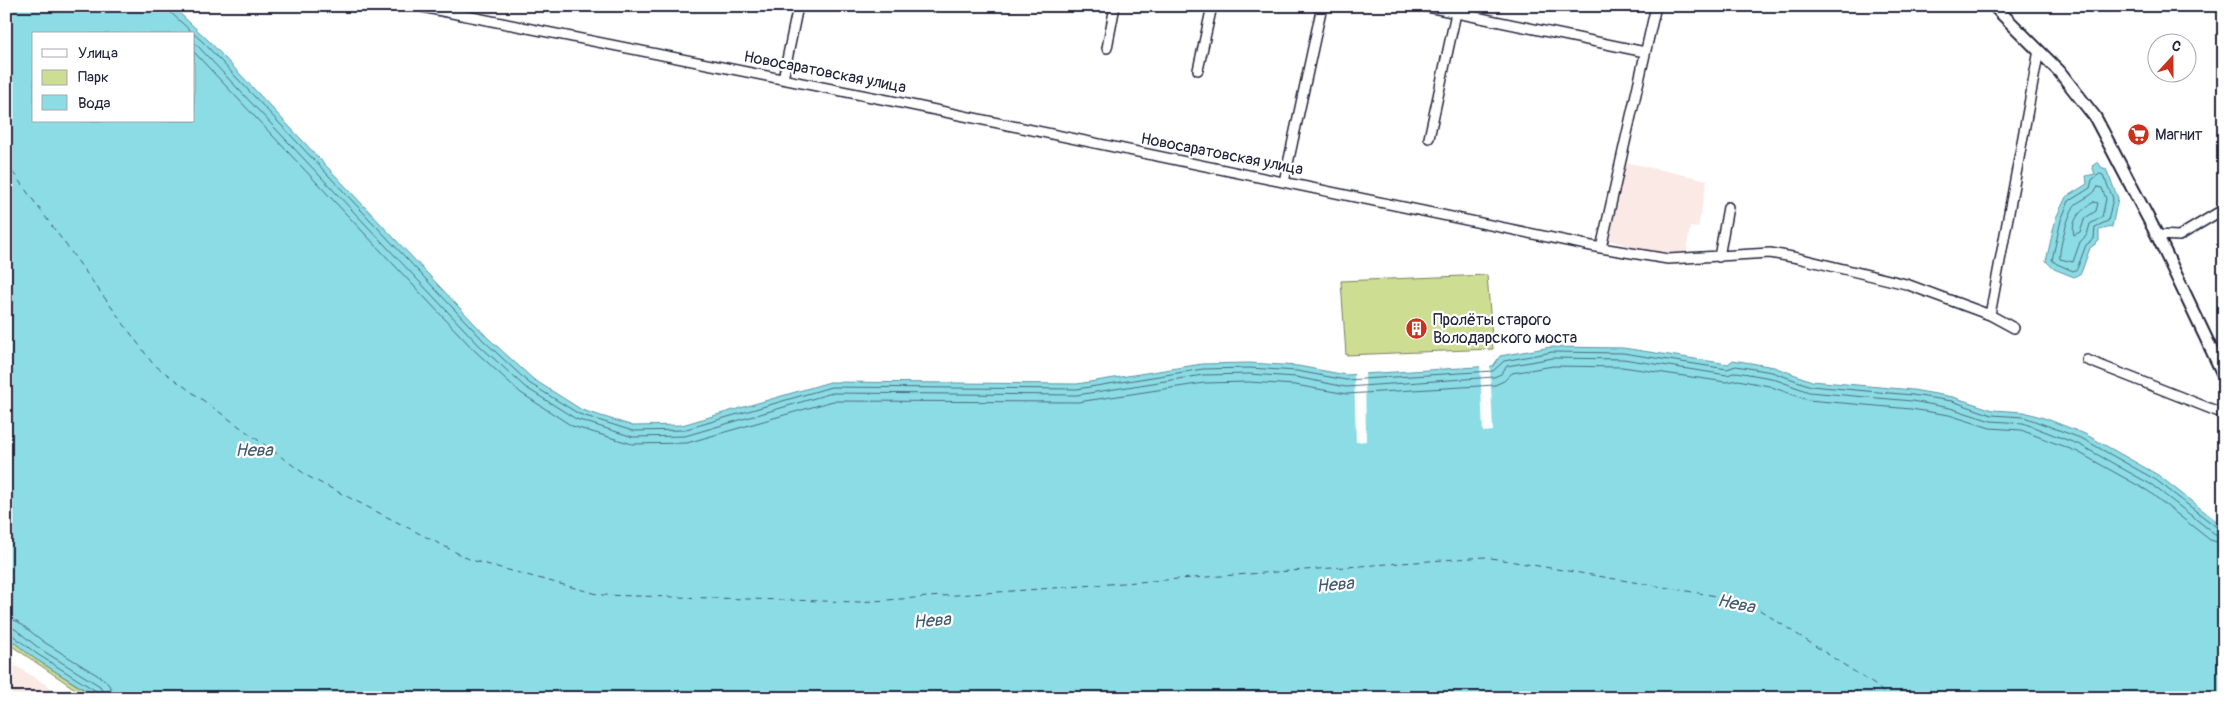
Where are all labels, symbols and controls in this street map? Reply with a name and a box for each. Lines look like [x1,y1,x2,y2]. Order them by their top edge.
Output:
legend [32,32,195,122]
north arrow [2148,32,2198,82]
text: С [2169,37,2184,56]
text: Улица [78,44,118,63]
street label: Новосаратовская улица [742,46,908,98]
text: Парк [78,68,109,87]
text: Вода [78,94,111,113]
supermarket icon: Магнит [2127,123,2151,147]
place label: Магнит [2155,125,2203,145]
street label: Новосаратовская улица [1139,128,1305,180]
place label: Пролёты старого Володарского моста [1433,310,1577,348]
building icon: Пролёты старого Володарского моста [1405,317,1429,341]
water label: Нева [235,439,274,462]
water label: Нева [1315,572,1356,598]
water label: Нева [1715,589,1758,619]
water label: Нева [912,608,953,634]

